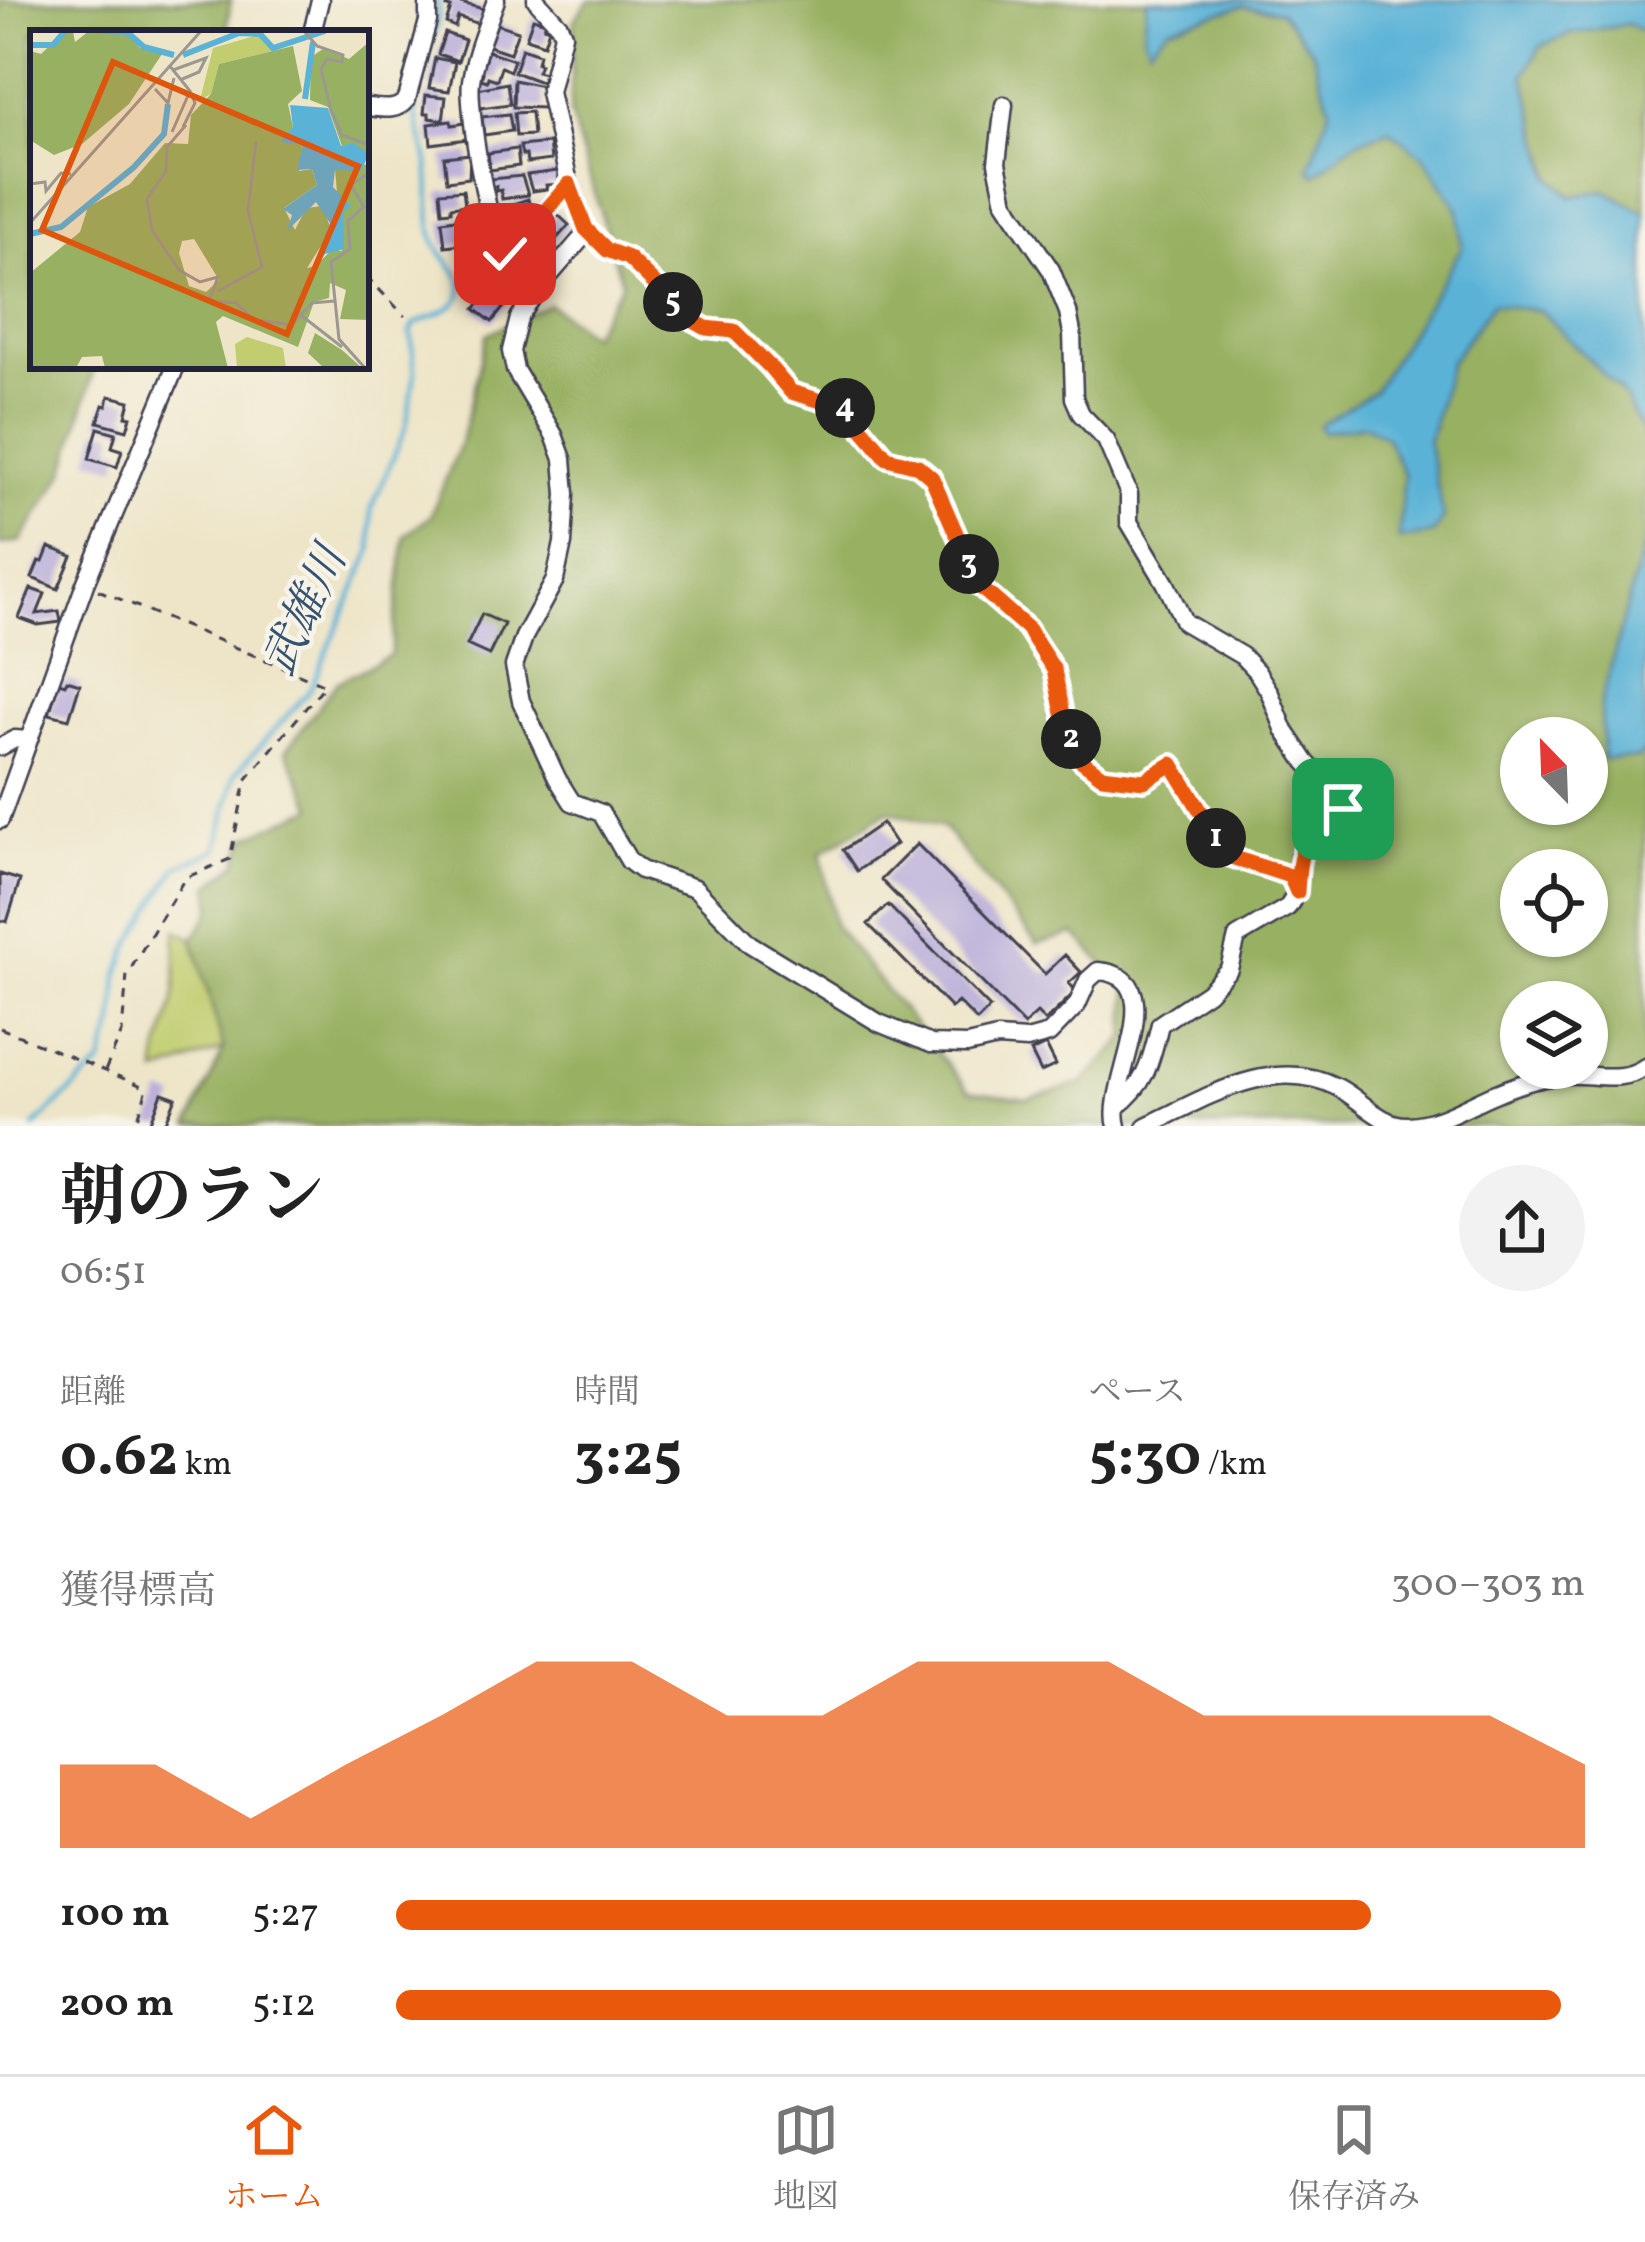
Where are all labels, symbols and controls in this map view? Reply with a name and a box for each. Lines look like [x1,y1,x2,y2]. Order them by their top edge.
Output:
inset map [30,30,369,369]
pin [454,203,556,305]
icon: check [472,221,538,287]
pin: 5 [643,272,703,332]
text: 5 [665,279,681,325]
pin: 4 [815,378,875,438]
text: 4 [835,385,855,431]
water label: 武雄川 [250,533,366,686]
pin: 3 [939,534,999,594]
text: 3 [961,541,977,587]
pin: 2 [1041,709,1101,769]
text: 2 [1062,716,1080,762]
north arrow [1500,717,1608,825]
map controls [1500,717,1608,1089]
pin [1292,758,1394,860]
icon: arrive [1310,776,1376,842]
pin: 1 [1186,808,1246,868]
text: 1 [1209,815,1223,861]
button: locate [1500,849,1608,957]
button: layers [1500,981,1608,1089]
text: 朝のラン [60,1155,324,1247]
button: share [1459,1165,1585,1291]
text: 06:51 [60,1246,147,1300]
text: 距離 [60,1371,126,1417]
text: 時間 [574,1371,640,1417]
text: ペース [1089,1371,1186,1417]
text: 0.62 [60,1417,178,1500]
text: 3:25 [574,1417,682,1500]
text: 5:30 [1089,1417,1201,1500]
text: km [178,1443,232,1489]
text: /km [1201,1443,1267,1489]
text: 300–303 m [1391,1558,1585,1612]
text: 獲得標高 [60,1566,216,1620]
text: 100 m [60,1888,170,1942]
text: 5:27 [252,1888,319,1942]
text: 200 m [60,1978,174,2032]
text: 5:12 [252,1978,316,2032]
tab: ホーム [225,2097,324,2222]
tab: 地図 [773,2097,839,2222]
tab: 保存済み [1288,2097,1420,2222]

